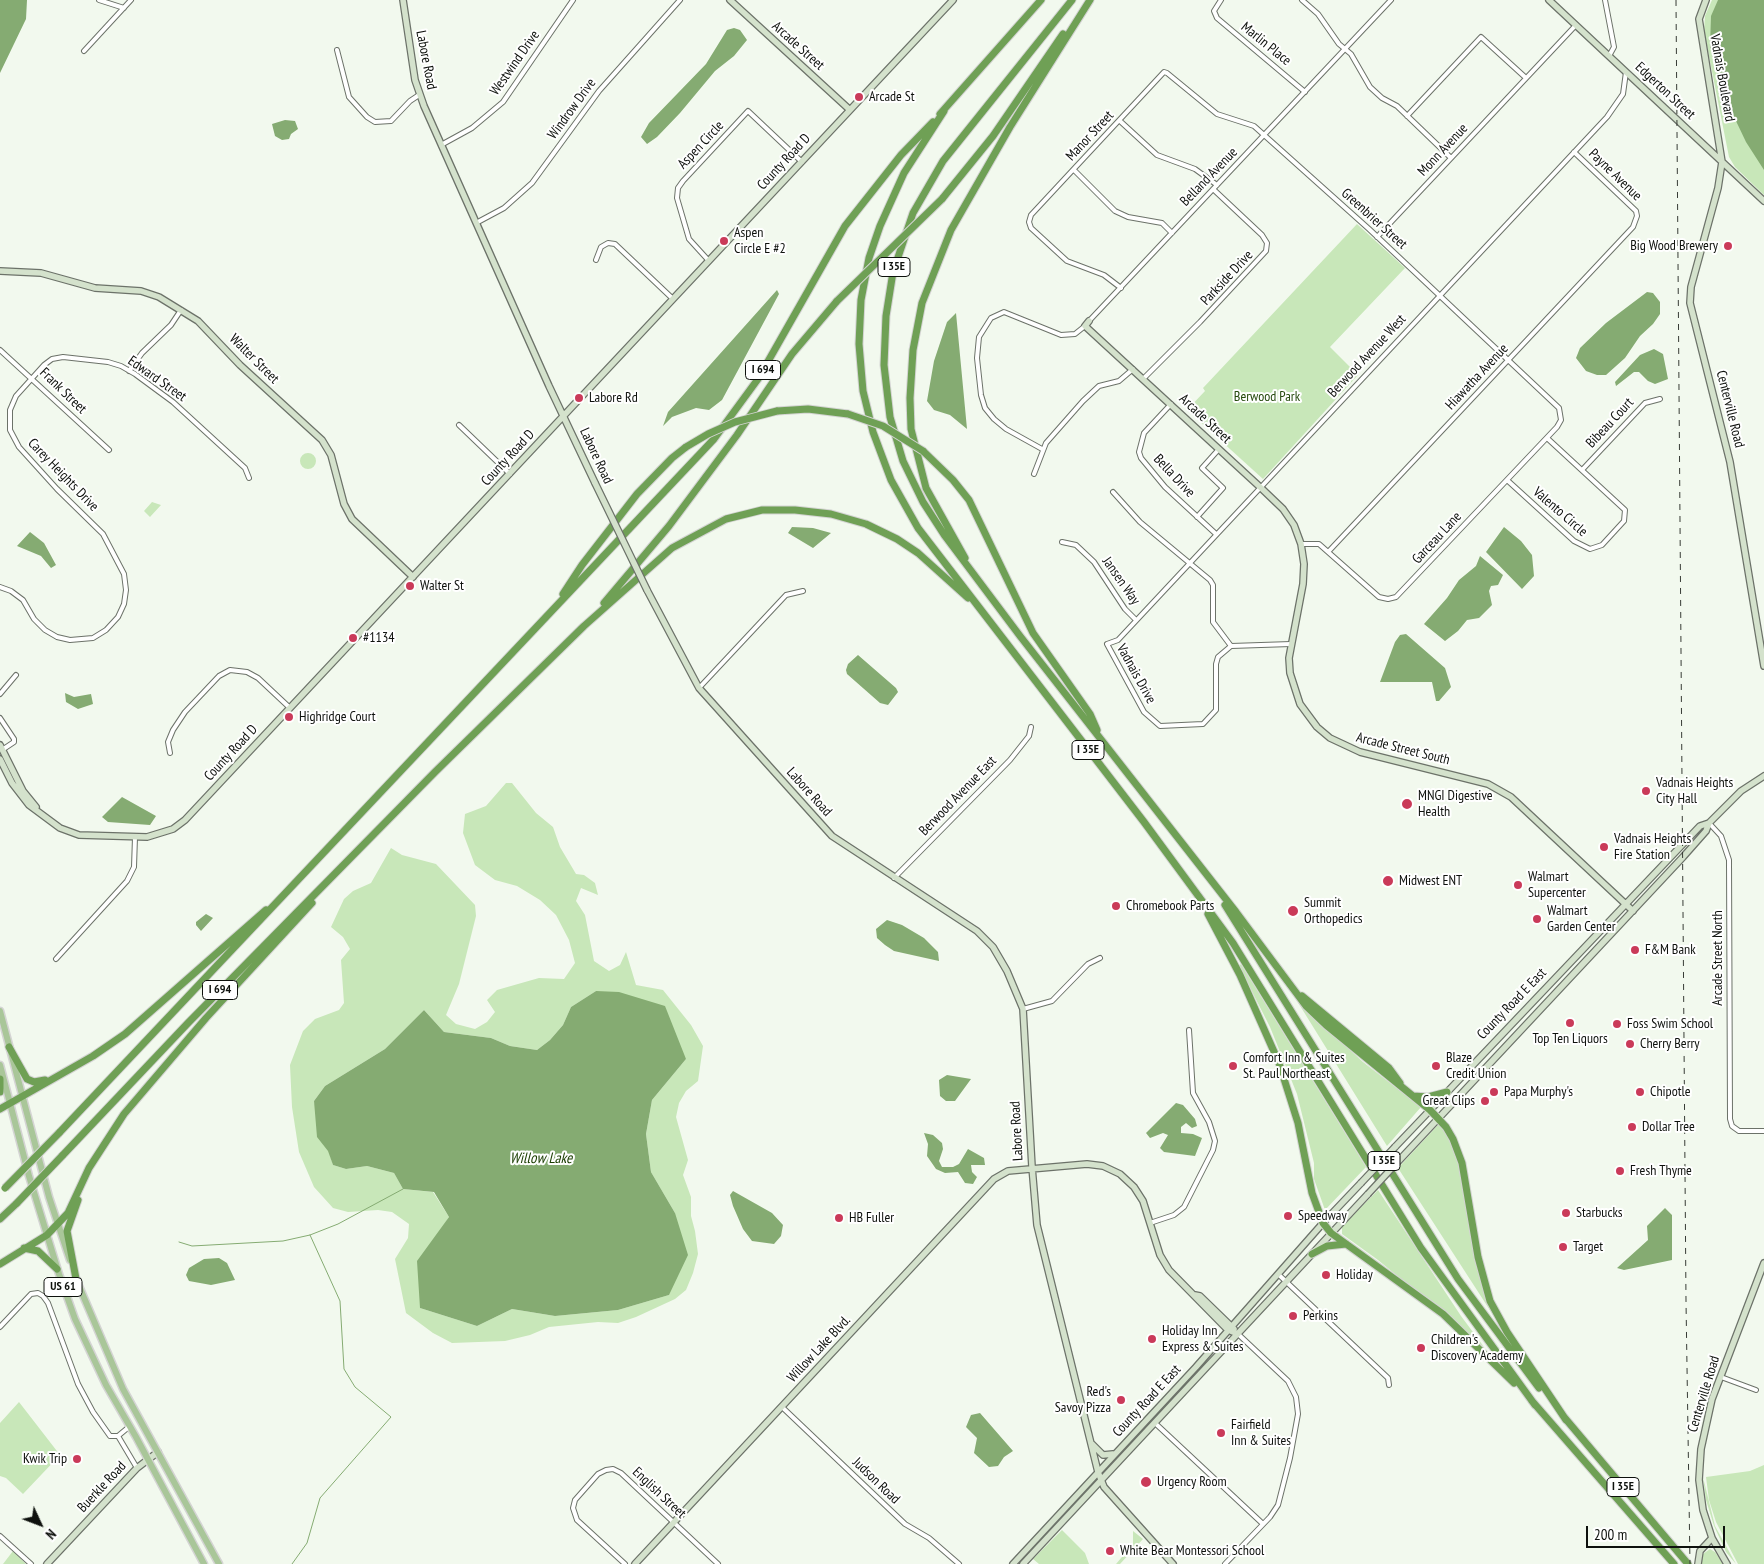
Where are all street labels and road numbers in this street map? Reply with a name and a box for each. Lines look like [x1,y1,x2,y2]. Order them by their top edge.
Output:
street label: Arcade Street [768,18,828,74]
street label: Marlin Place [1238,19,1294,69]
street label: Westwind Drive [487,27,543,99]
street label: Labore Road [412,29,440,91]
street label: Vadnais Boulevard [1706,33,1738,123]
street label: Edgerton Street [1631,59,1699,123]
street label: Windrow Drive [544,75,600,143]
street label: Manor Street [1063,107,1117,165]
street label: Aspen Circle [675,117,727,173]
street label: Monn Avenue [1414,120,1472,180]
street label: County Road D [754,130,814,194]
street label: Belland Avenue [1177,144,1241,210]
street label: Payne Avenue [1585,146,1645,204]
street label: Greenbrier Street [1338,185,1410,253]
street label: Parkside Drive [1197,247,1257,309]
road number: I 35E [878,258,910,276]
street label: Berwood Avenue West [1324,311,1410,401]
street label: Walter Street [226,331,282,387]
street label: Hiawatha Avenue [1442,341,1512,413]
street label: Edward Street [124,353,190,405]
road number: I 694 [746,360,780,380]
street label: Frank Street [36,365,90,417]
street label: Centerville Road [1712,369,1748,449]
street label: Arcade Street [1176,391,1234,447]
street label: Bibeau Court [1583,394,1637,452]
street label: Labore Road [576,425,616,487]
street label: County Road D [478,426,538,490]
street label: Carey Heights Drive [24,435,102,515]
street label: Bella Drive [1150,451,1198,501]
street label: Valento Circle [1529,484,1591,540]
street label: Garceau Lane [1409,509,1465,567]
street label: Jansen Way [1098,554,1144,608]
street label: Vadnais Drive [1113,641,1159,707]
street label: County Road D [201,721,261,785]
street label: Arcade Street South [1354,729,1452,769]
road number: I 35E [1072,740,1104,760]
street label: Berwood Avenue East [916,753,1000,839]
street label: Labore Road [783,764,835,820]
street label: Arcade Street North [1710,910,1726,1006]
street label: County Road E East [1474,965,1550,1043]
road number: I 694 [202,980,238,1000]
street label: Labore Road [1007,1101,1027,1161]
road number: I 35E [1368,1152,1400,1170]
road number: US 61 [44,1277,82,1296]
street label: Willow Lake Blvd. [784,1312,854,1386]
street label: Centerville Road [1684,1354,1724,1434]
street label: County Road E East [1109,1362,1185,1440]
street label: Judson Road [849,1454,903,1508]
street label: Buerkle Road [74,1458,130,1516]
street label: English Street [629,1464,689,1522]
road number: I 35E [1607,1478,1639,1496]

